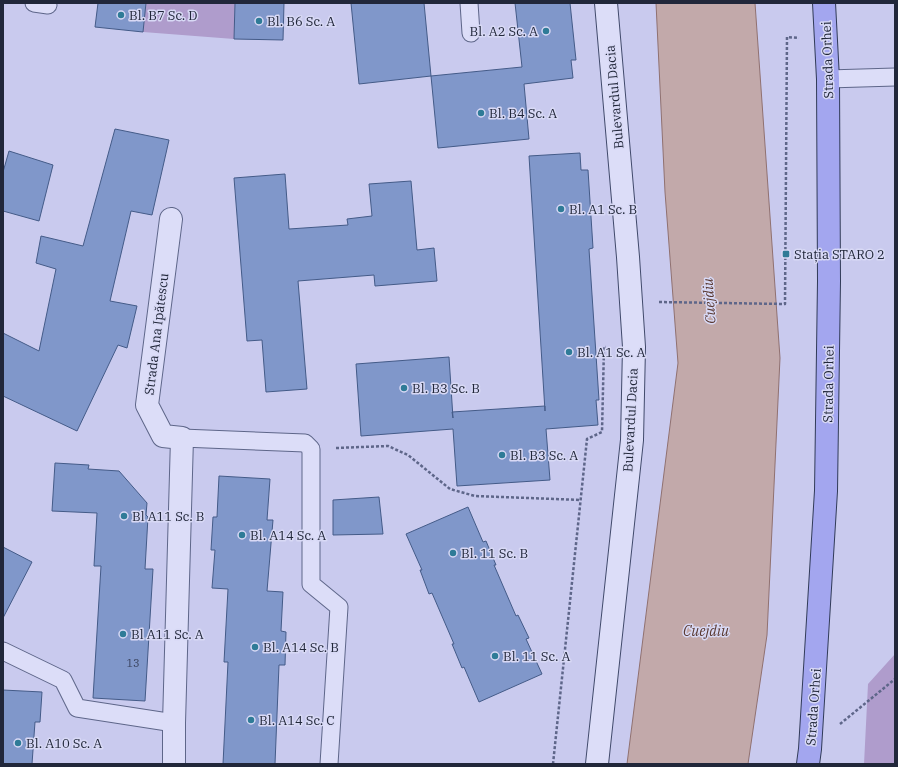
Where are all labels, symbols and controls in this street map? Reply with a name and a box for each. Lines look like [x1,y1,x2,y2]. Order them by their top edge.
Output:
place label: Bl. B7 Sc. D [129,7,198,24]
marker: Bl. B7 Sc. D [116,10,126,20]
place label: Bl. B6 Sc. A [267,13,335,30]
marker: Bl. B6 Sc. A [254,16,264,26]
street label: Strada Orhei [818,21,837,99]
place label: Bl. A2 Sc. A [470,23,538,40]
marker: Bl. A2 Sc. A [541,26,551,36]
street label: Bulevardul Dacia [601,44,628,150]
place label: Bl. B4 Sc. A [489,105,557,122]
marker: Bl. B4 Sc. A [476,108,486,118]
place label: Bl. A1 Sc. B [569,201,637,218]
marker: Bl. A1 Sc. B [556,204,566,214]
place label: Stația STARO 2 [794,246,885,263]
marker: Stația STARO 2 [781,249,791,259]
street label: Strada Ana Ipătescu [141,272,172,396]
water label: Cuejdiu [698,277,720,325]
place label: Bl. A1 Sc. A [577,344,646,361]
street label: Strada Orhei [819,345,838,423]
marker: Bl. A1 Sc. A [564,347,574,357]
street label: Bulevardul Dacia [619,368,642,472]
place label: Bl. B3 Sc. B [412,380,480,397]
marker: Bl. B3 Sc. B [399,383,409,393]
place label: Bl. B3 Sc. A [510,447,578,464]
marker: Bl. B3 Sc. A [497,450,507,460]
place label: Bl A11 Sc. B [132,508,204,525]
marker: Bl A11 Sc. B [119,511,129,521]
place label: Bl. A14 Sc. A [250,527,326,544]
marker: Bl. A14 Sc. A [237,530,247,540]
place label: Bl. 11 Sc. B [461,545,528,562]
marker: Bl. 11 Sc. B [448,548,458,558]
water label: Cuejdiu [683,622,729,640]
place label: Bl A11 Sc. A [131,626,204,643]
marker: Bl A11 Sc. A [118,629,128,639]
place label: Bl. A14 Sc. B [263,639,339,656]
marker: Bl. A14 Sc. B [250,642,260,652]
place label: Bl. 11 Sc. A [503,648,570,665]
marker: Bl. 11 Sc. A [490,651,500,661]
house number: 13 [126,656,140,670]
street label: Strada Orhei [802,668,825,746]
place label: Bl. A14 Sc. C [259,712,335,729]
marker: Bl. A14 Sc. C [246,715,256,725]
place label: Bl. A10 Sc. A [26,735,102,752]
marker: Bl. A10 Sc. A [13,738,23,748]

